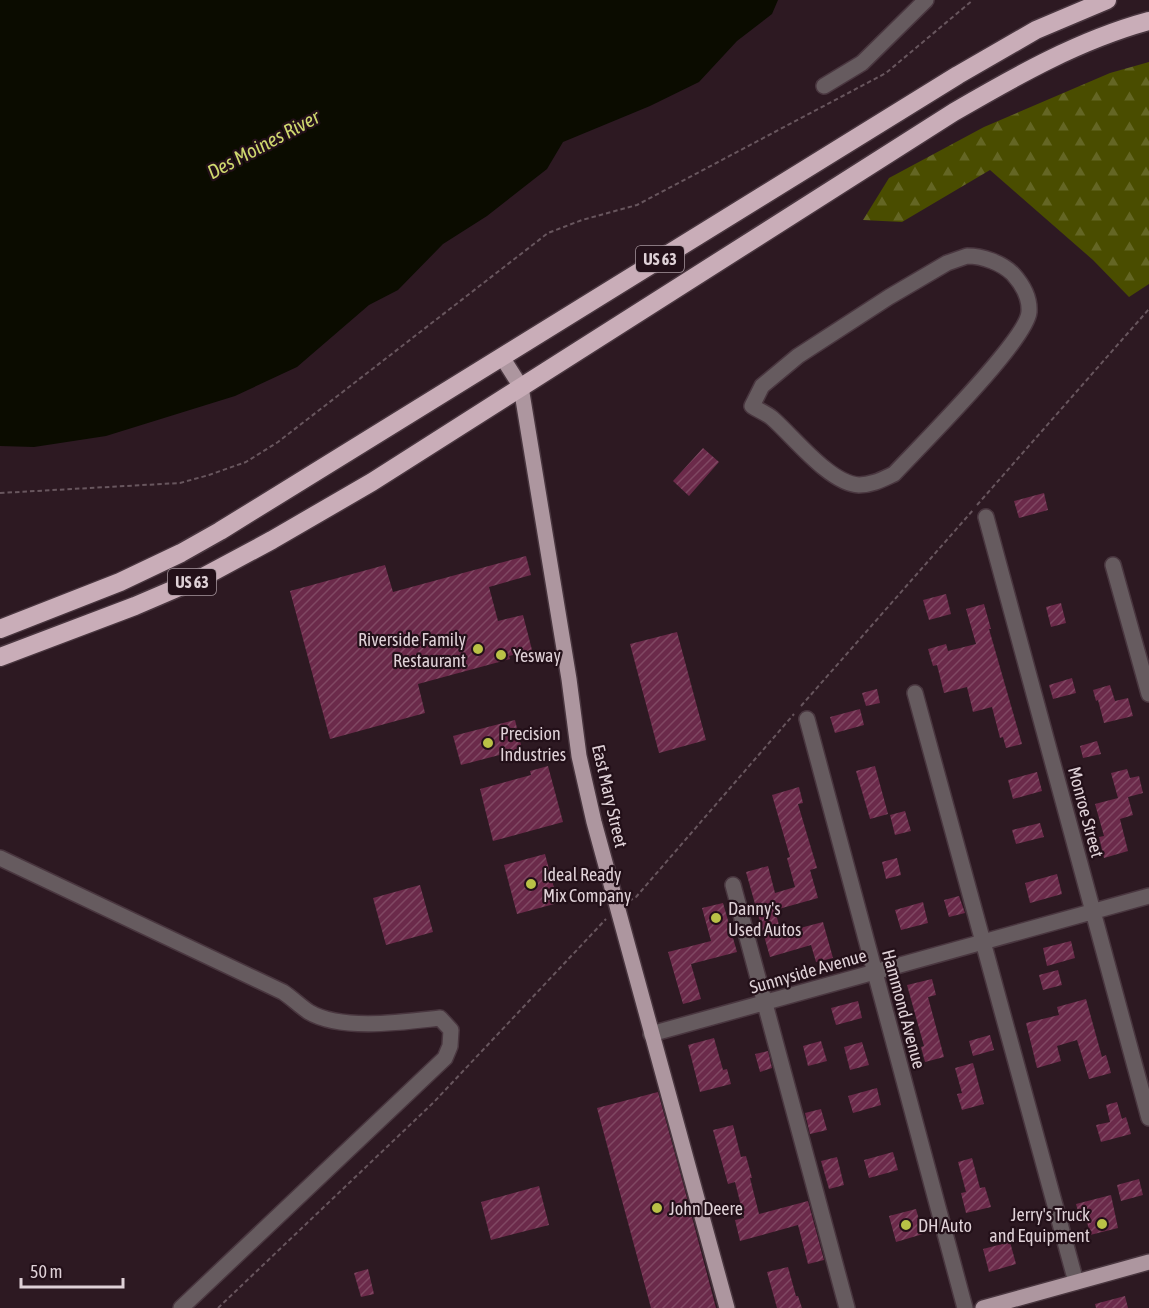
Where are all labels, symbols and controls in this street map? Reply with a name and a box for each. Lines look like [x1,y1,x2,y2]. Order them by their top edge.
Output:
water label: Des Moines River [203,104,324,183]
road number: US 63 [636,246,684,272]
road number: US 63 [168,569,216,595]
place label: Riverside Family Restaurant [358,629,466,671]
marker: Riverside Family Restaurant [471,642,485,656]
place label: Yesway [513,645,561,666]
marker: Yesway [494,648,508,662]
place label: Precision Industries [500,723,566,765]
marker: Precision Industries [481,736,495,750]
street label: East Mary Street [588,742,632,850]
street label: Monroe Street [1064,764,1108,860]
place label: Ideal Ready Mix Company [543,864,632,906]
marker: Ideal Ready Mix Company [524,877,538,891]
place label: Danny's Used Autos [728,898,801,940]
marker: Danny's Used Autos [709,911,723,925]
street label: Sunnyside Avenue [747,944,869,998]
street label: Hammond Avenue [878,947,930,1071]
place label: John Deere [669,1198,743,1219]
marker: John Deere [650,1201,664,1215]
place label: Jerry's Truck and Equipment [989,1204,1090,1246]
place label: DH Auto [918,1215,972,1236]
marker: Jerry's Truck and Equipment [1095,1217,1109,1231]
marker: DH Auto [899,1218,913,1232]
scale bar [21,1251,123,1289]
text: 50 m [30,1261,62,1282]

